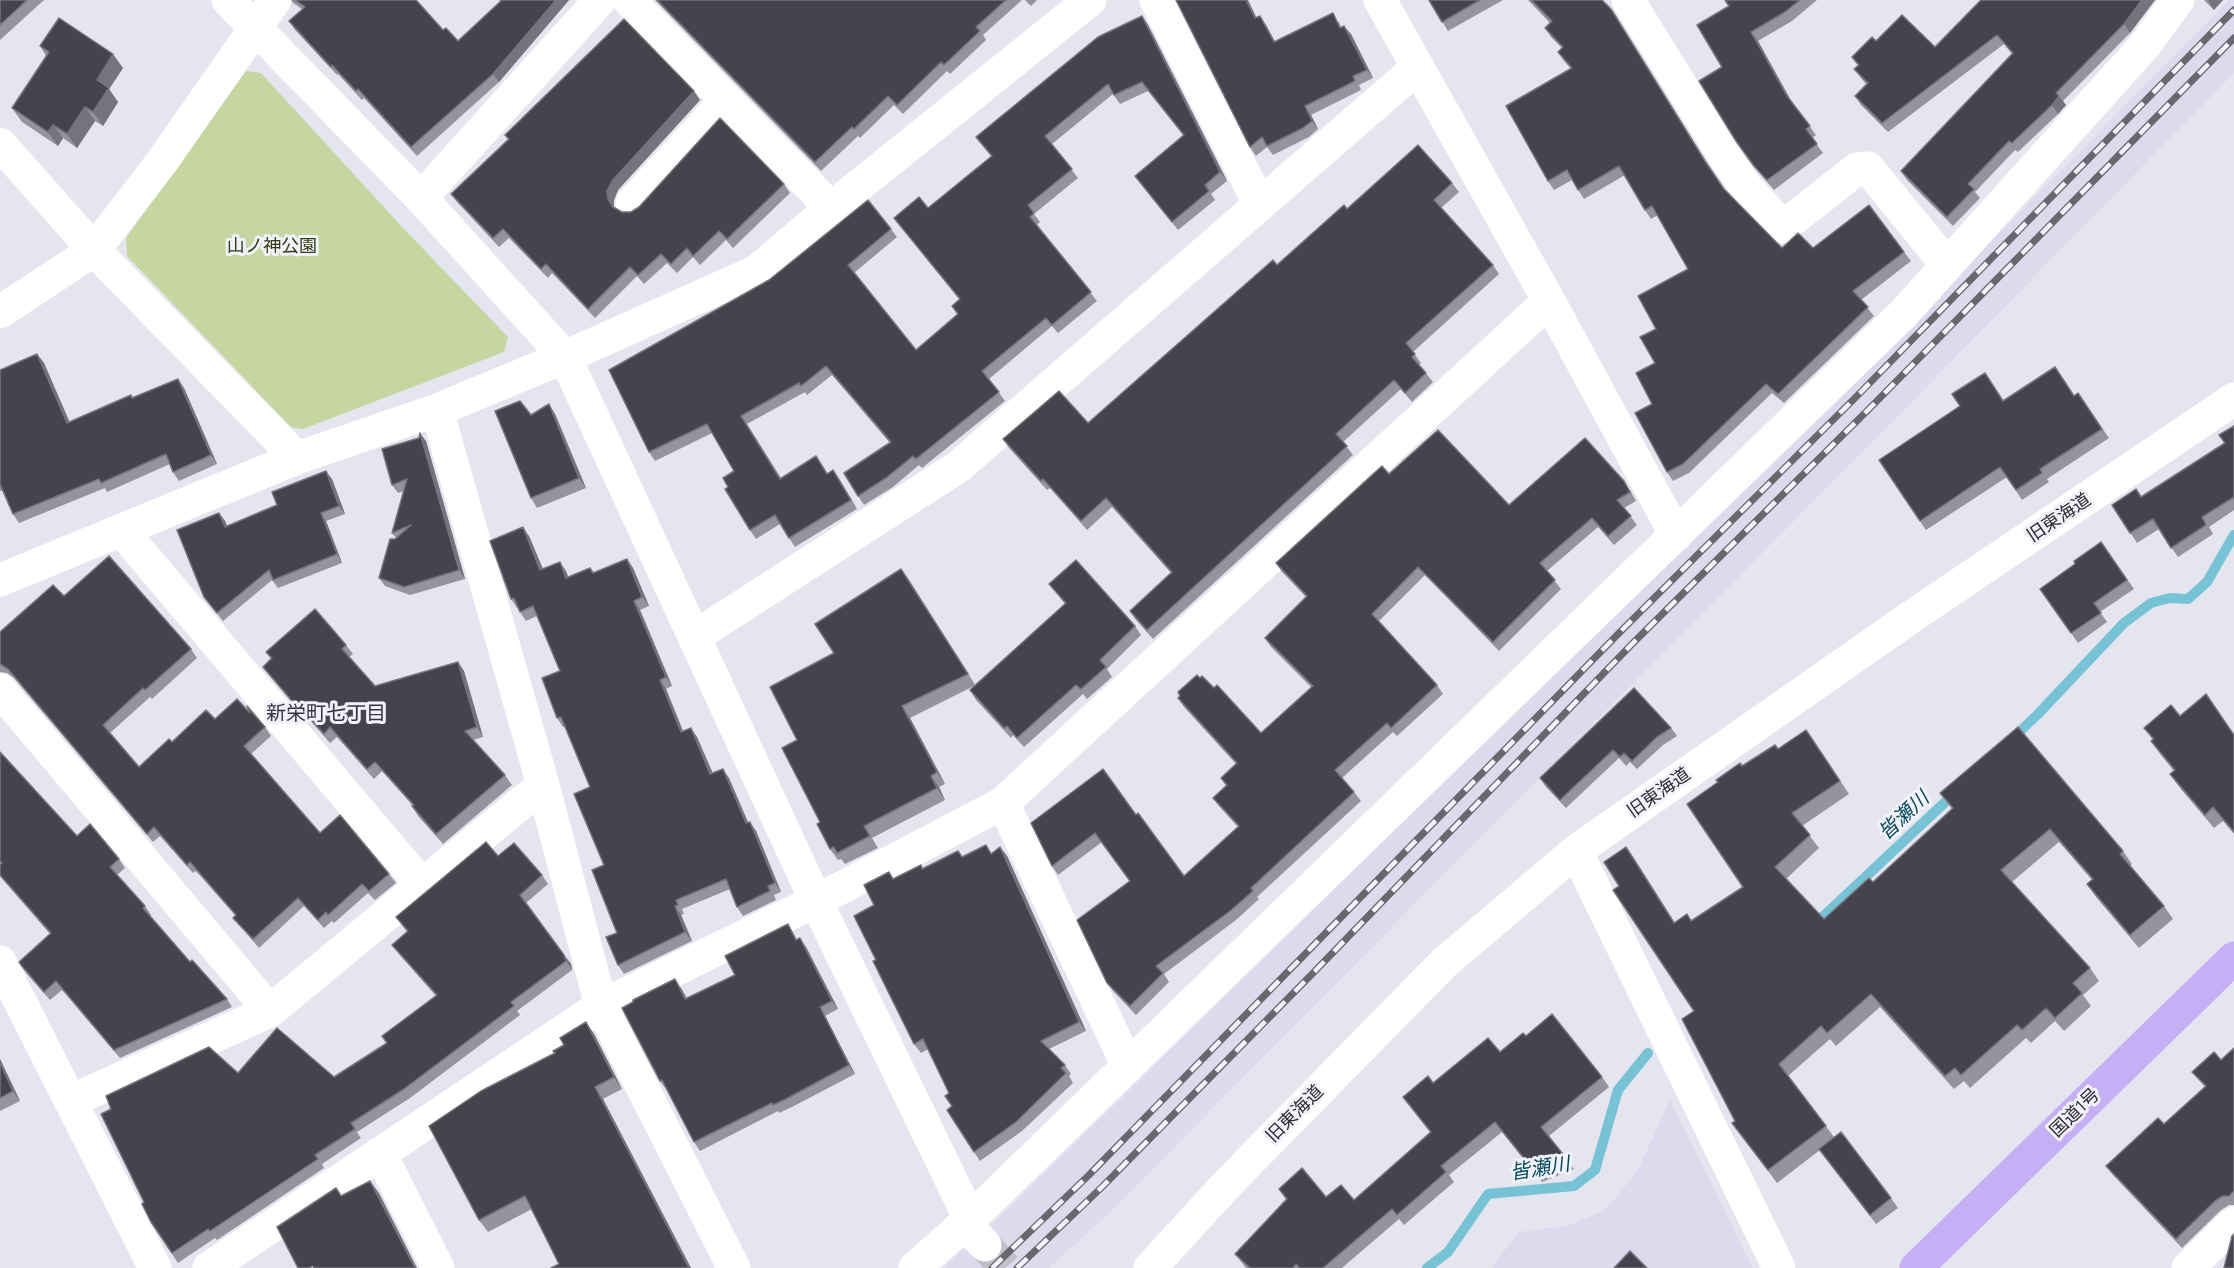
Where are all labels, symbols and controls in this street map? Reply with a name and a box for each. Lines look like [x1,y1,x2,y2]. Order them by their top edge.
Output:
park label: 山ノ神公園 [227,236,317,258]
street label: 旧東海道 [2023,489,2095,547]
district label: 新栄町七丁目 [266,702,386,726]
street label: 旧東海道 [1623,764,1695,822]
water label: 皆瀬川 [1874,787,1934,845]
street label: 旧東海道 [1262,1081,1328,1147]
street label: 国道1号 [2046,1084,2104,1142]
water label: 皆瀬川 [1508,1152,1572,1186]

